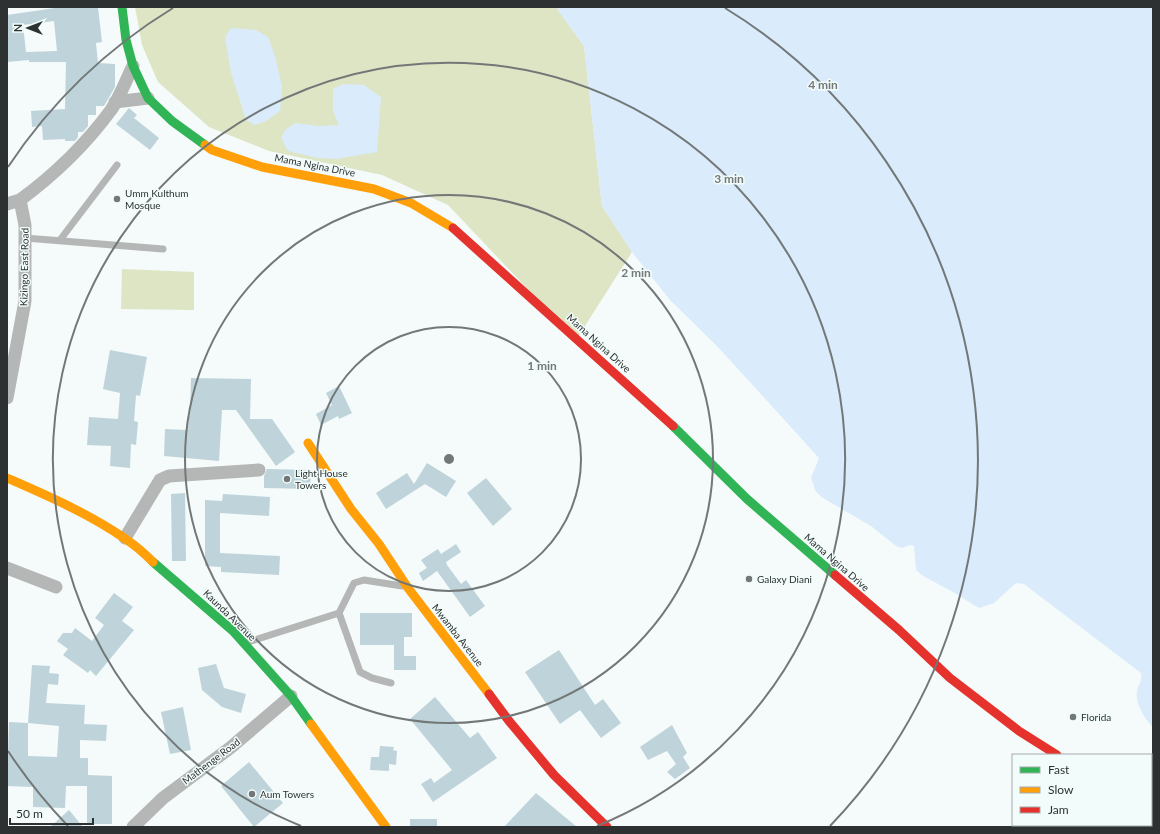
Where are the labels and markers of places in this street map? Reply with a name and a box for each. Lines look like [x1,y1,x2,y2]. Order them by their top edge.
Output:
place label: Umm Kulthum Mosque [125,187,189,211]
marker: Umm Kulthum Mosque [112,194,122,204]
centre of rings [442,452,456,466]
place label: Light House Towers [295,467,348,491]
marker: Light House Towers [282,474,292,484]
place label: Galaxy Diani [757,573,812,585]
marker: Galaxy Diani [744,574,754,584]
place label: Florida [1081,711,1111,723]
marker: Florida [1068,712,1078,722]
place label: Aum Towers [260,788,314,800]
marker: Aum Towers [247,789,257,799]

